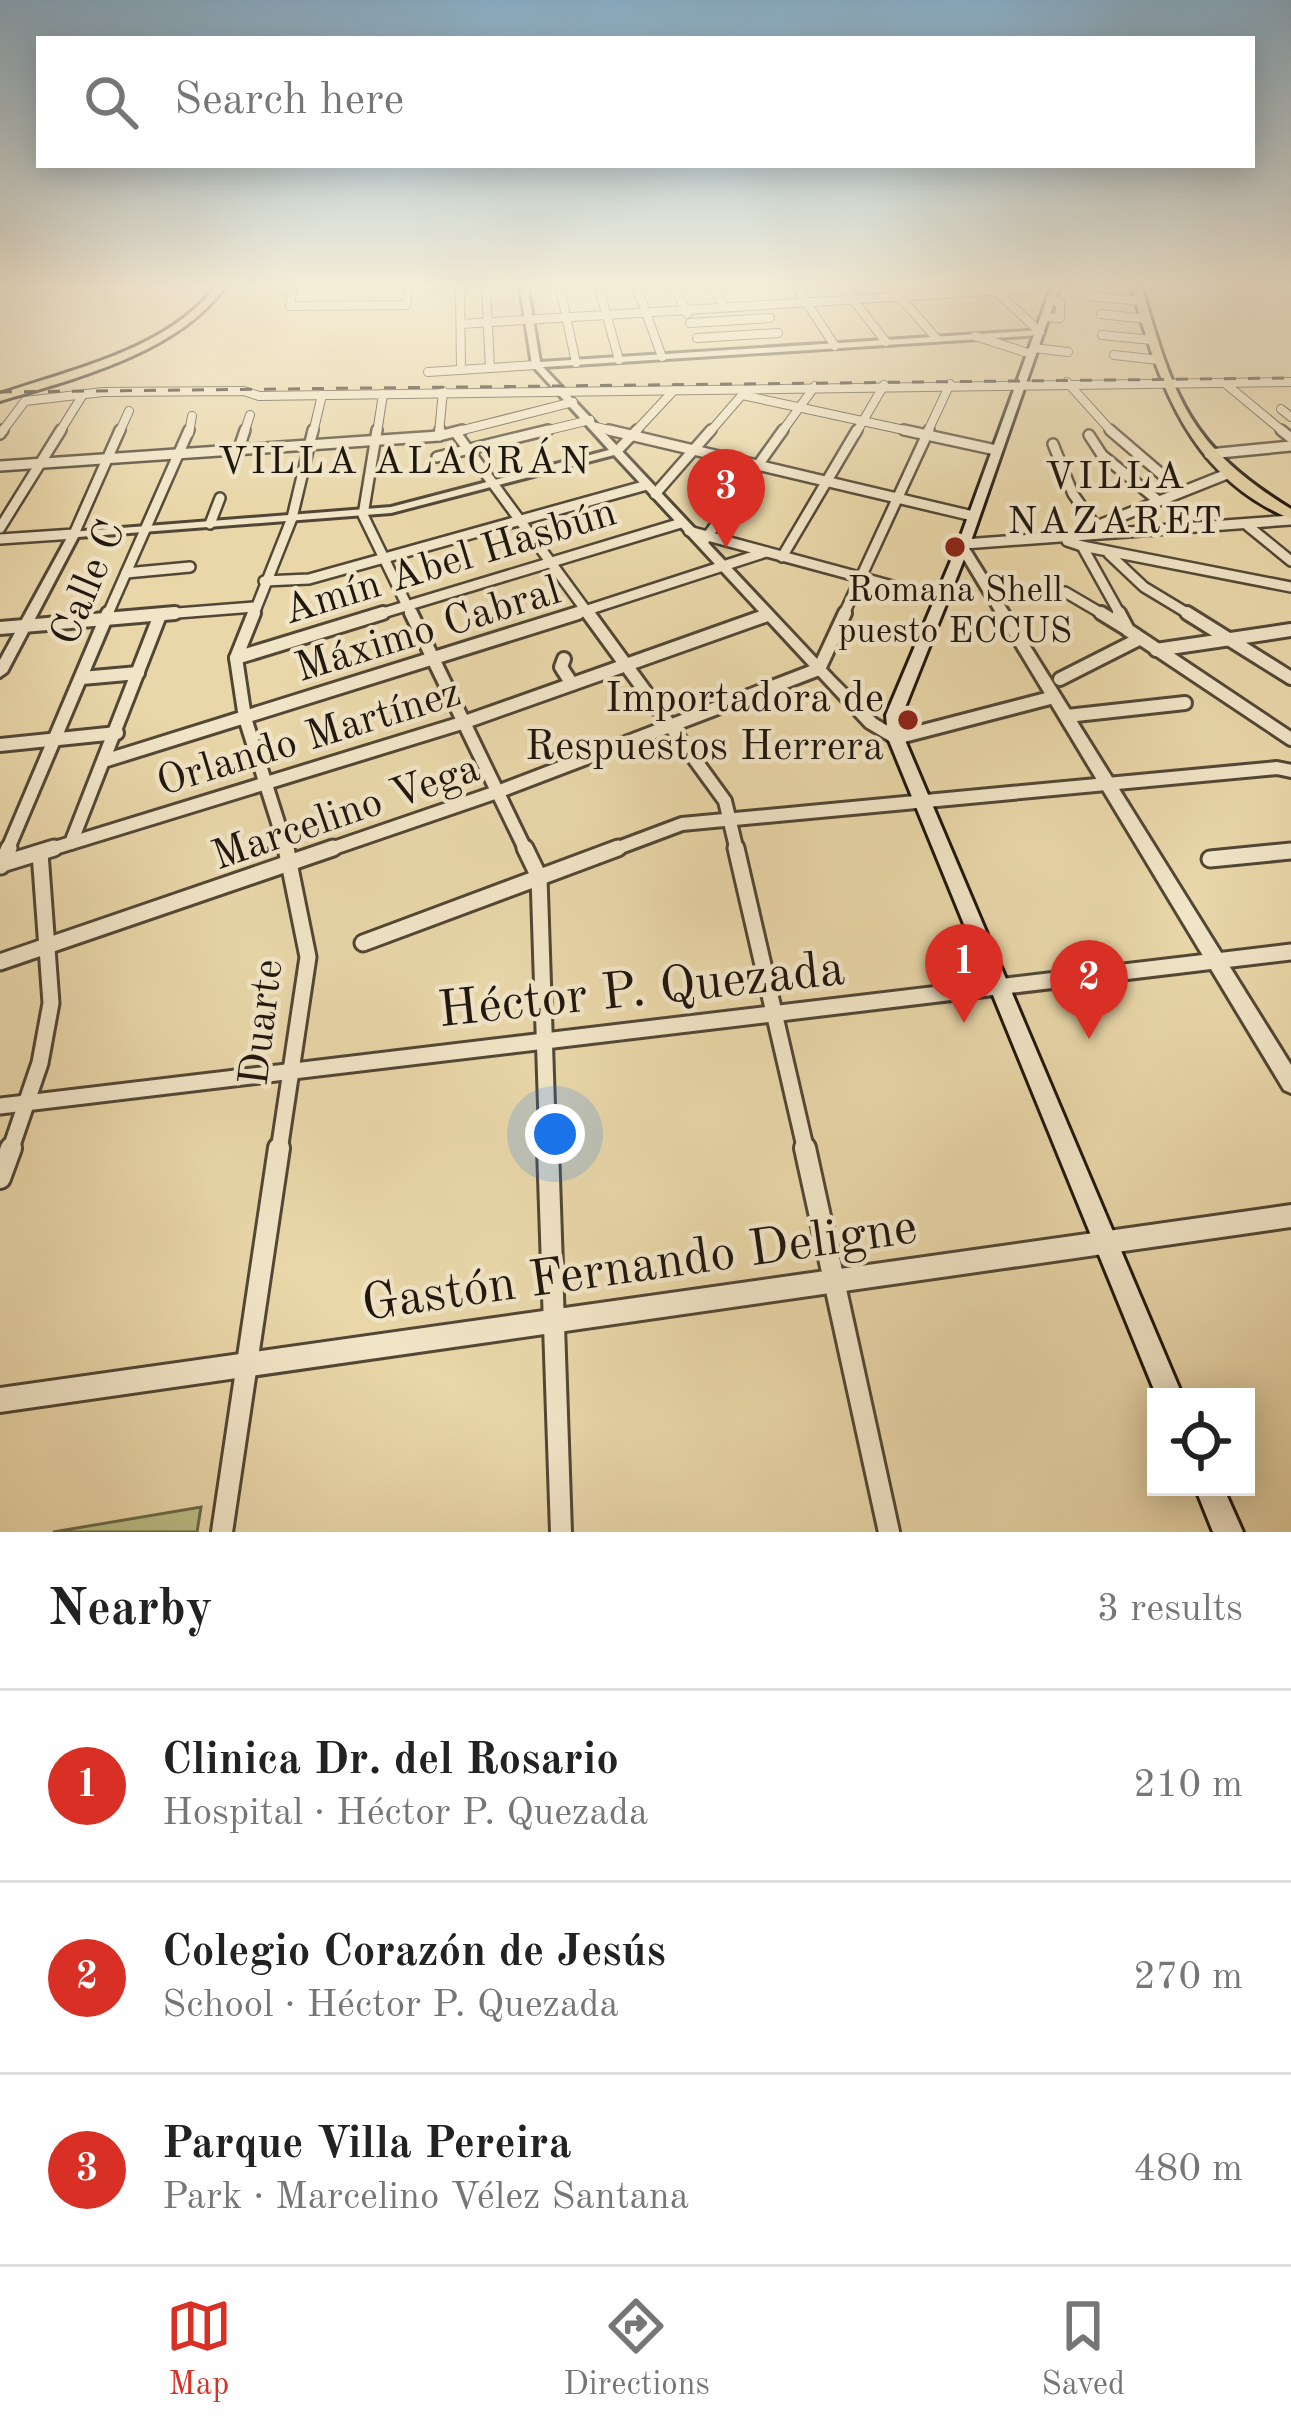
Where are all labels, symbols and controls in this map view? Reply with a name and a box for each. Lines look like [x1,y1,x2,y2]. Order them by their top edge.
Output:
search box [36,36,1255,168]
icon: search [78,69,144,135]
text: Search here [174,79,404,124]
district label: VILLA ALACRÁN [217,437,593,482]
pin: 3 [687,449,765,548]
district label: VILLA NAZARET [1007,458,1225,542]
street label: Amín Abel Hasbún [279,492,622,633]
street label: Calle C [45,515,135,652]
marker: Romana Shell puesto ECCUS [942,534,968,560]
street label: Máximo Cabral [291,571,566,691]
place label: Romana Shell puesto ECCUS [838,574,1072,651]
street label: Orlando Martínez [152,673,466,805]
place label: Importadora de Respuestos Herrera [525,679,884,769]
marker: Importadora de Respuestos Herrera [895,707,921,733]
street label: Marcelino Vega [207,748,485,879]
pin: 1 [925,924,1003,1023]
pin: 2 [1050,940,1128,1039]
street label: Héctor P. Quezada [436,945,847,1038]
street label: Duarte [234,957,292,1088]
your location [525,1104,585,1164]
street label: Gastón Fernando Deligne [359,1203,920,1332]
map controls [1147,1388,1255,1496]
button: locate [1147,1388,1255,1496]
text: Nearby [48,1585,213,1636]
text: 3 results [1097,1590,1243,1629]
text: Clinica Dr. del Rosario [162,1739,619,1784]
text: 1 [76,1766,98,1805]
text: 210 m [1133,1766,1243,1805]
text: Hospital · Héctor P. Quezada [162,1794,648,1833]
text: Colegio Corazón de Jesús [162,1931,666,1976]
text: 2 [76,1958,98,1997]
text: 270 m [1133,1958,1243,1997]
text: School · Héctor P. Quezada [162,1986,619,2025]
text: Parque Villa Pereira [162,2123,572,2168]
text: 3 [76,2150,98,2189]
text: 480 m [1133,2150,1243,2189]
text: Park · Marcelino Vélez Santana [162,2178,689,2217]
tab: Map [166,2293,232,2406]
tab: Directions [563,2293,710,2406]
tab: Saved [1041,2293,1125,2406]

